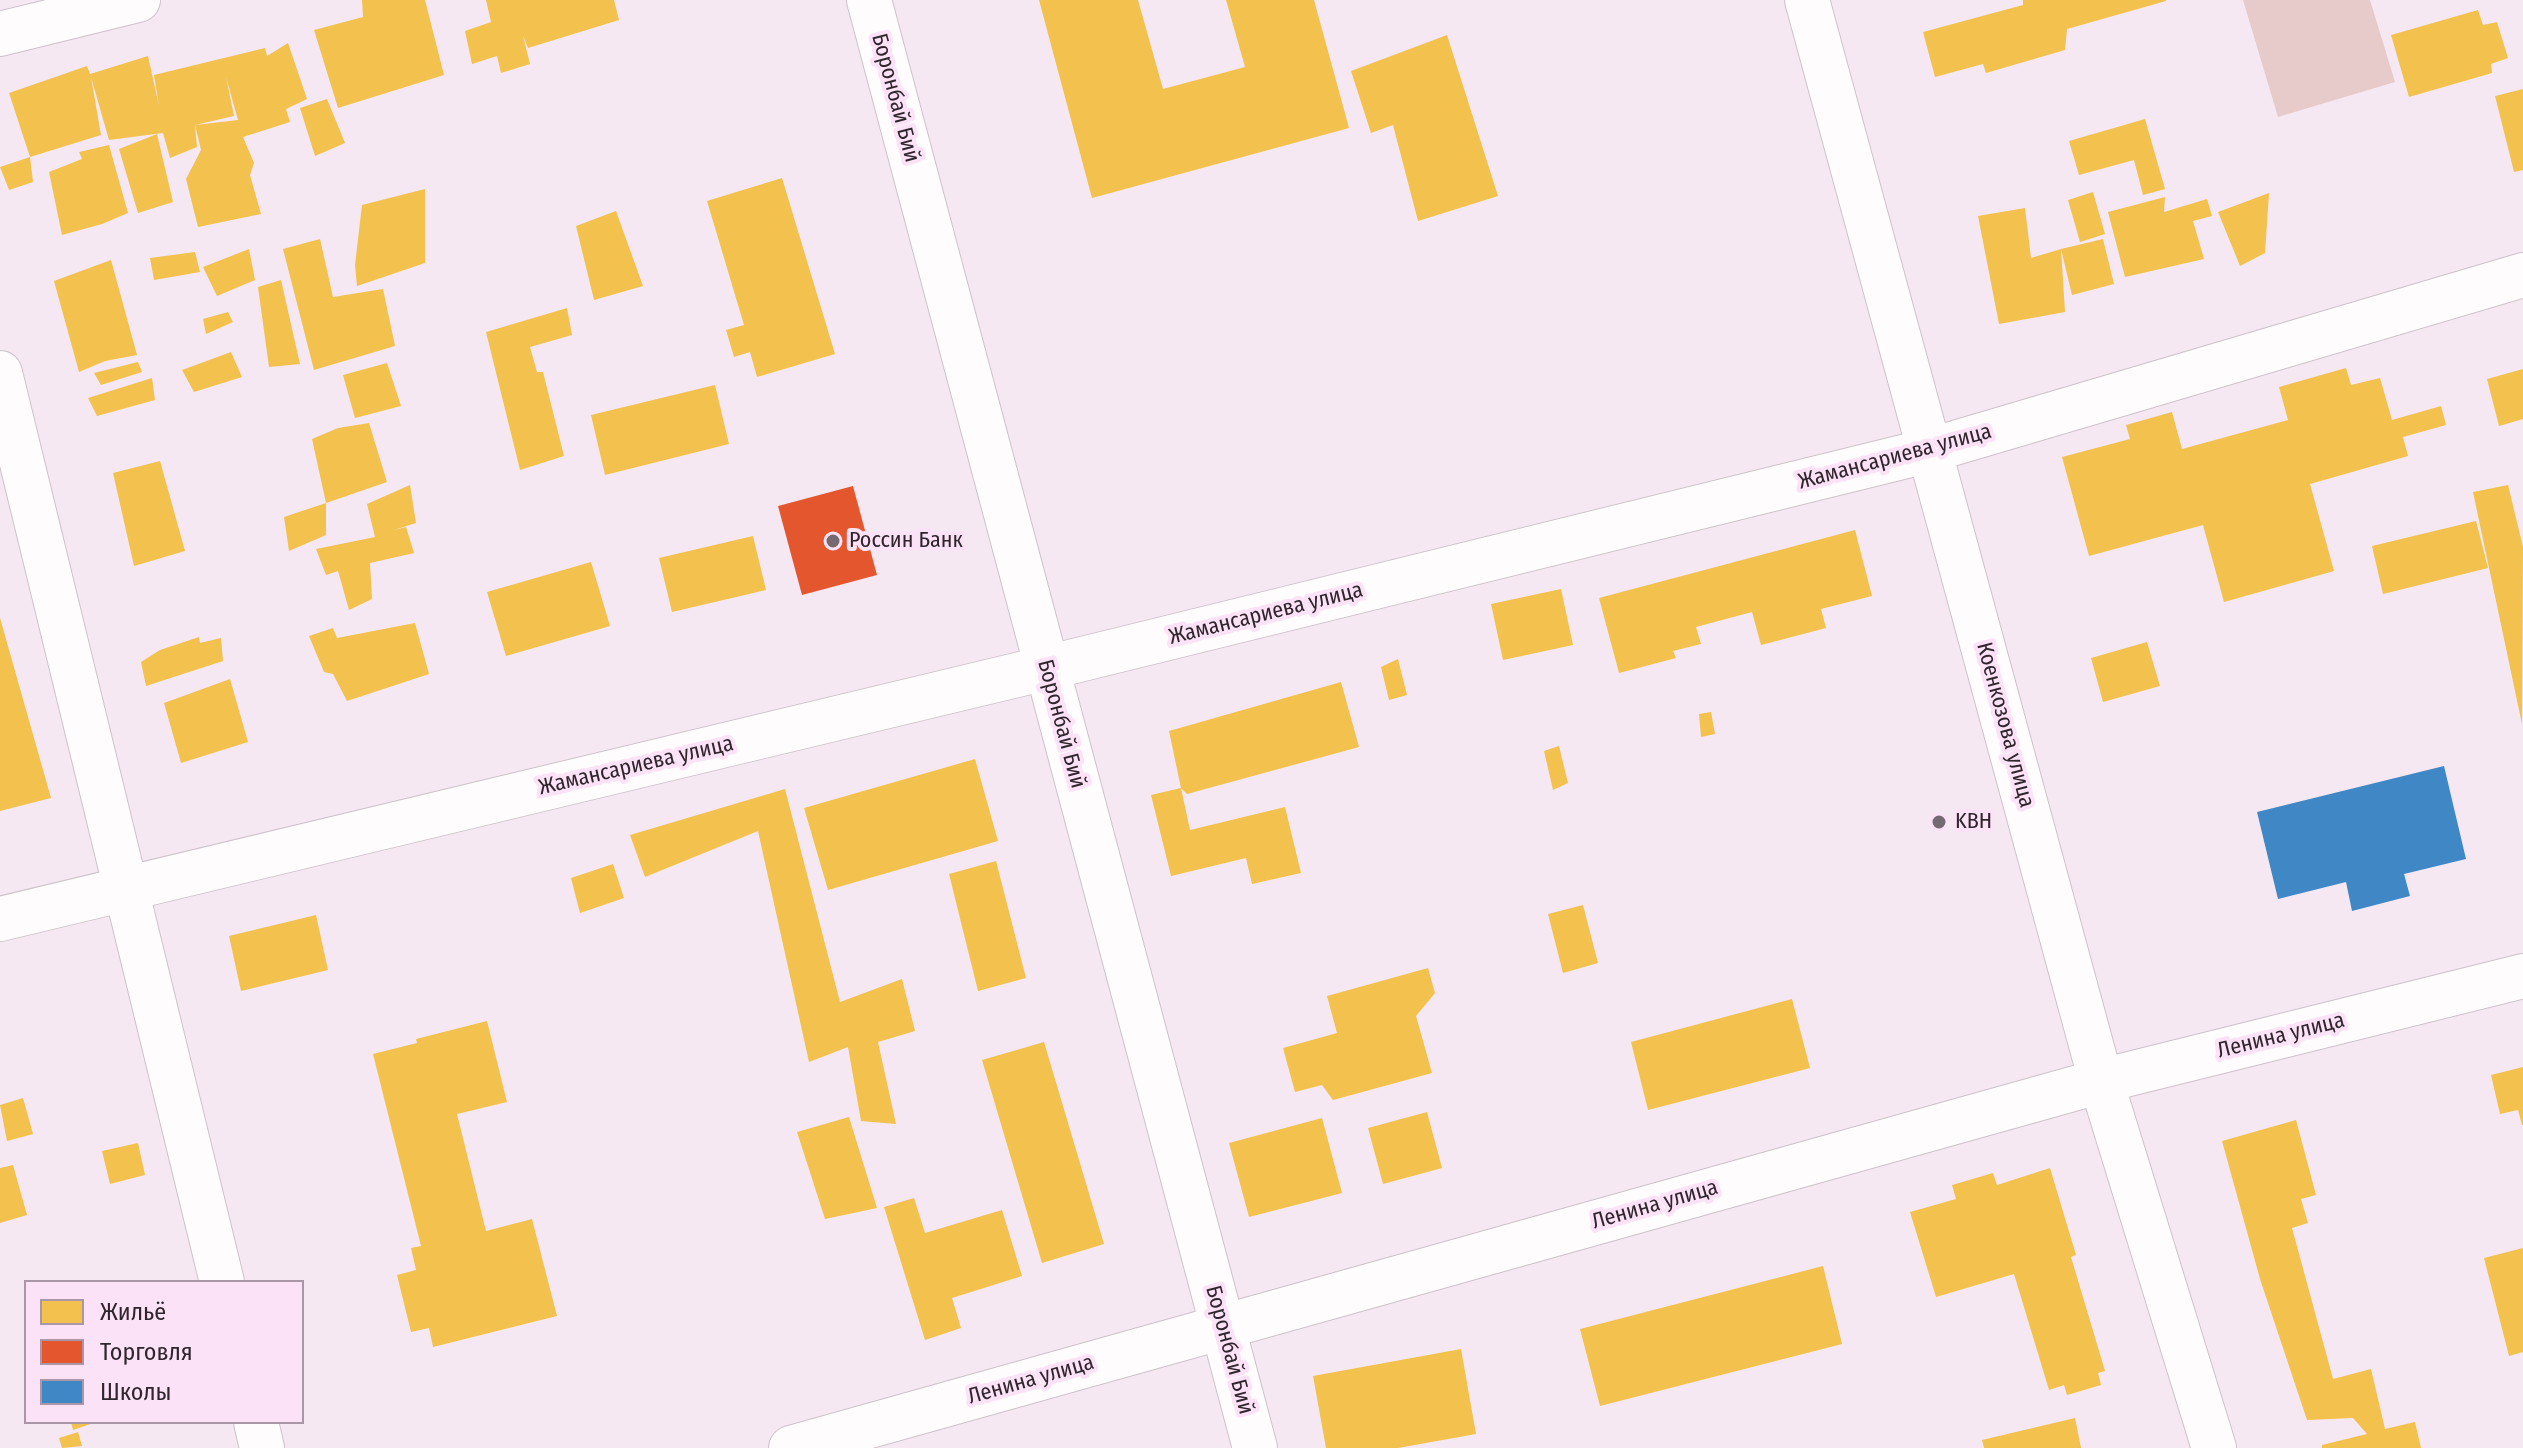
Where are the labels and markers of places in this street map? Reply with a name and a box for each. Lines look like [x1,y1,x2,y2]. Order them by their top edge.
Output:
place label: Россин Банк [849,528,963,554]
marker: Россин Банк [824,532,842,550]
place label: KBH [1955,809,1992,835]
marker: KBH [1930,813,1948,831]

